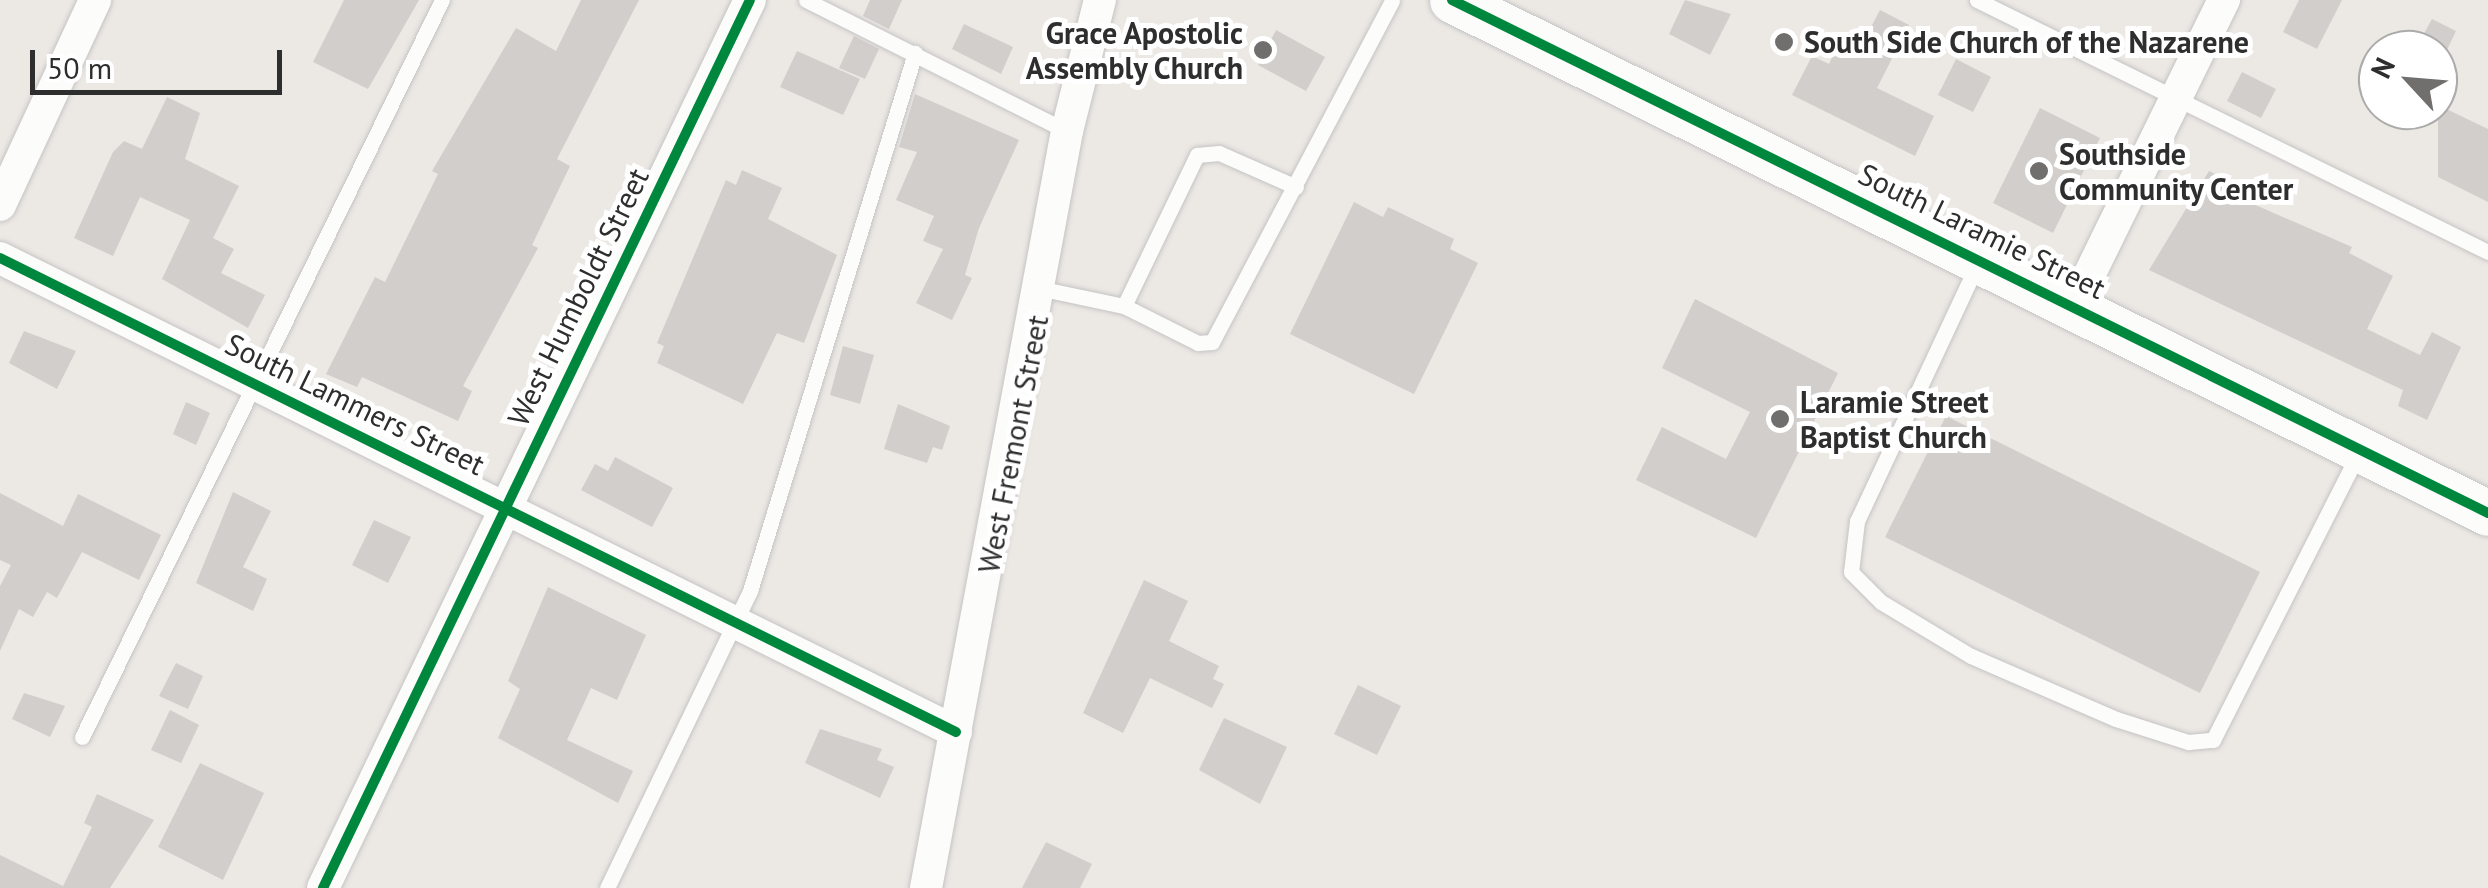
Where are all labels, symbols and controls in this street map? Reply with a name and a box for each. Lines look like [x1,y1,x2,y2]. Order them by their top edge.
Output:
place label: Grace Apostolic Assembly Church [1024,15,1243,86]
place label: South Side Church of the Nazarene [1804,24,2249,60]
scale bar [35,30,288,92]
north arrow [2358,30,2458,130]
marker: South Side Church of the Nazarene [1773,31,1795,53]
marker: Grace Apostolic Assembly Church [1252,39,1274,61]
text: 50 m [47,48,112,87]
text: N [2362,51,2403,84]
place label: Southside Community Center [2059,136,2295,206]
street label: South Laramie Street [1853,156,2111,306]
marker: Southside Community Center [2028,160,2050,182]
street label: West Humboldt Street [500,162,656,432]
street label: West Fremont Street [970,312,1056,576]
street label: South Lammers Street [219,326,491,482]
place label: Laramie Street Baptist Church [1800,384,1988,454]
marker: Laramie Street Baptist Church [1769,408,1791,430]

